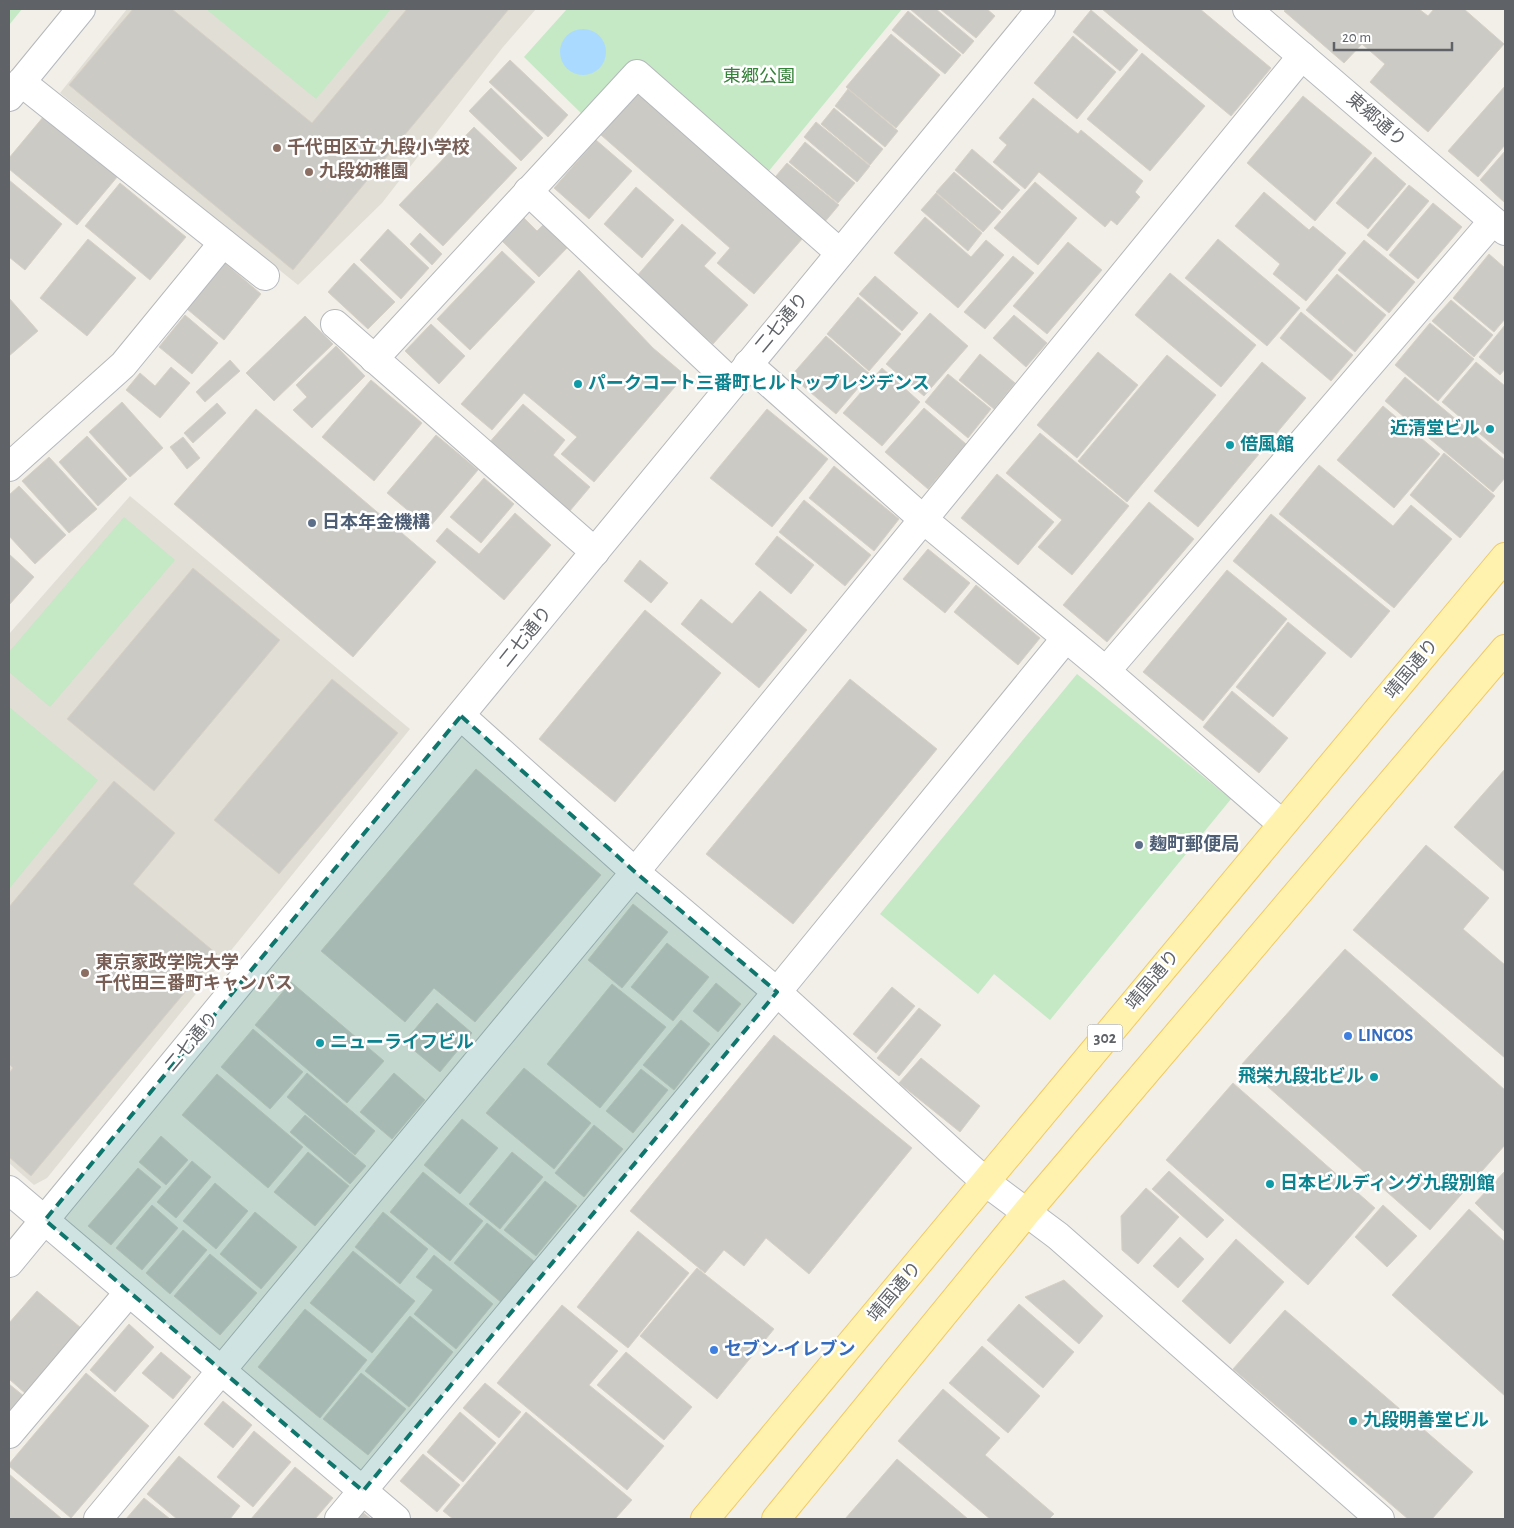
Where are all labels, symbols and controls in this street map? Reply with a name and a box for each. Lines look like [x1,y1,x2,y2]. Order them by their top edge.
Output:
scale bar [1334,20,1452,52]
text: 20 m [1342,30,1371,45]
park label: 東郷公園 [723,67,795,86]
street label: 東郷通り [1343,89,1410,150]
place label: 千代田区立 九段小学校 [287,137,470,157]
marker: 千代田区立 九段小学校 [271,142,283,154]
place label: 九段幼稚園 [319,161,409,181]
marker: 九段幼稚園 [303,166,315,178]
street label: 二七通り [751,289,812,356]
place label: パークコート三番町ヒルトップレジデンス [588,373,930,393]
marker: パークコート三番町ヒルトップレジデンス [572,378,584,390]
place label: 近清堂ビル [1390,418,1480,438]
marker: 近清堂ビル [1484,423,1496,435]
place label: 倍風館 [1240,435,1294,454]
marker: 倍風館 [1224,439,1236,451]
place label: 日本年金機構 [322,512,430,532]
marker: 日本年金機構 [306,517,318,529]
street label: 二七通り [496,603,556,671]
street label: 靖国通り [1381,635,1442,702]
place label: 麹町郵便局 [1149,834,1239,854]
marker: 麹町郵便局 [1133,839,1145,851]
street label: 靖国通り [1122,946,1183,1013]
place label: 東京家政学院大学 千代田三番町キャンパス [95,951,293,993]
marker: 東京家政学院大学 千代田三番町キャンパス [79,967,91,979]
street label: 二七通り [161,1008,222,1075]
road number: 302 [1088,1024,1122,1052]
place label: LINCOS [1358,1027,1413,1045]
marker: LINCOS [1342,1030,1354,1042]
place label: ニューライフビル [330,1032,474,1052]
marker: ニューライフビル [314,1037,326,1049]
place label: 飛栄九段北ビル [1238,1066,1364,1086]
marker: 飛栄九段北ビル [1368,1071,1380,1083]
place label: 日本ビルディング九段別館 [1280,1173,1495,1193]
marker: 日本ビルディング九段別館 [1264,1178,1276,1190]
street label: 靖国通り [864,1258,925,1325]
place label: セブン-イレブン [724,1339,855,1359]
marker: セブン-イレブン [708,1344,720,1356]
place label: 九段明善堂ビル [1363,1410,1489,1430]
marker: 九段明善堂ビル [1347,1415,1359,1427]

